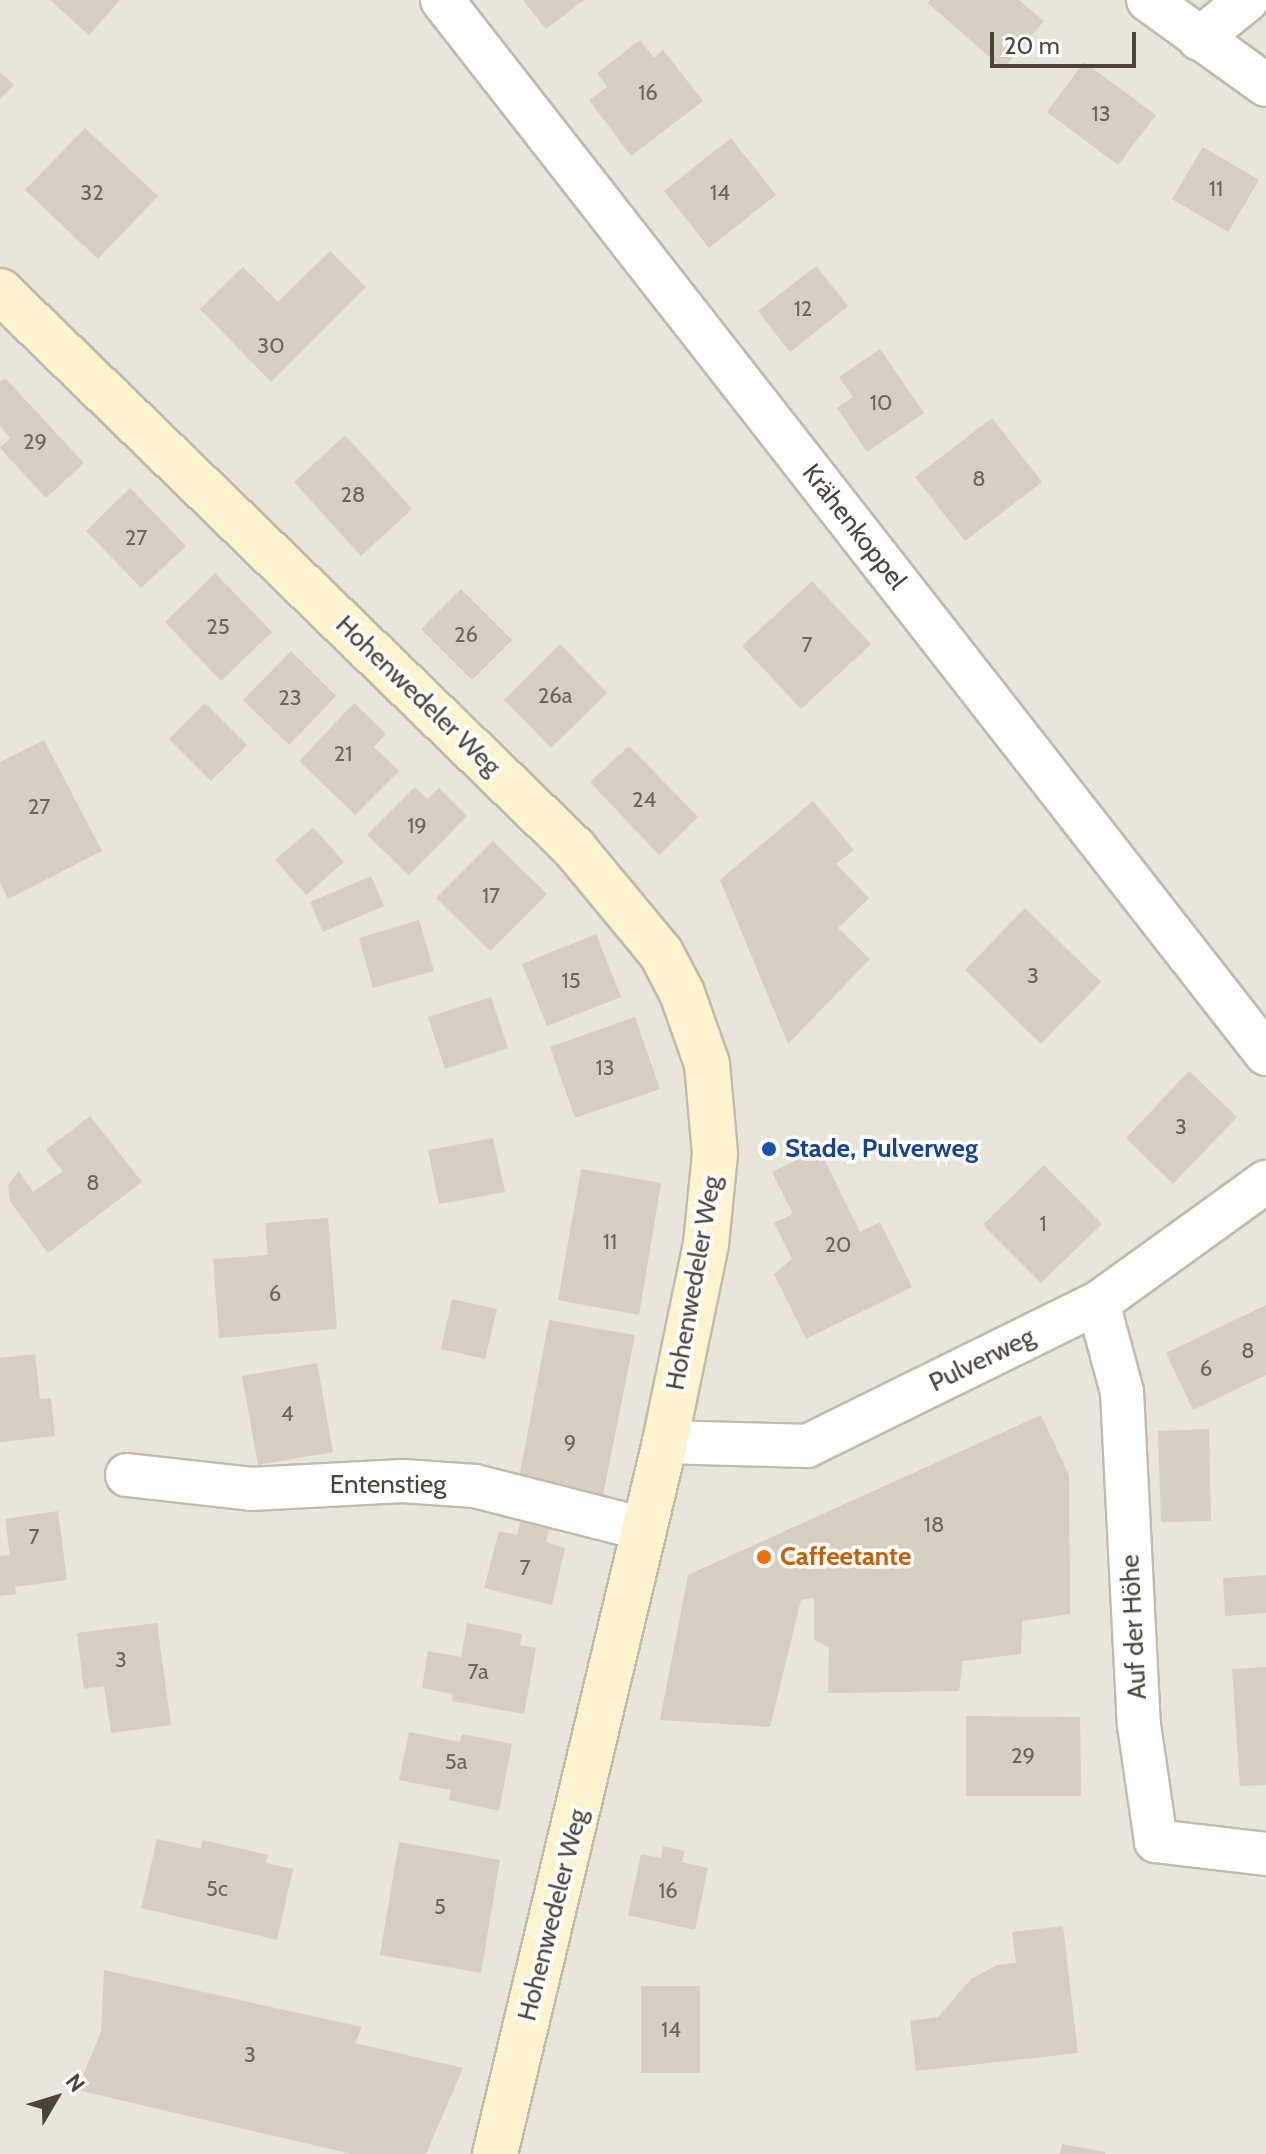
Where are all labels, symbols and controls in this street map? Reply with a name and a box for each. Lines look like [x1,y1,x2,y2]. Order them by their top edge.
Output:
scale bar [994,16,1140,66]
text: 20 m [1004,31,1060,60]
house number: 16 [638,80,658,106]
house number: 13 [1091,101,1111,127]
house number: 11 [1209,176,1223,202]
house number: 32 [80,180,104,206]
house number: 14 [710,180,730,206]
house number: 12 [794,296,812,322]
house number: 30 [257,333,285,359]
house number: 10 [870,390,892,416]
house number: 29 [23,429,47,455]
street label: Krähenkoppel [795,458,913,596]
house number: 8 [972,466,986,492]
house number: 28 [341,482,365,508]
house number: 27 [125,525,147,551]
street label: Hohenwedeler Weg [329,609,507,783]
house number: 25 [206,614,230,640]
house number: 26 [454,622,478,648]
house number: 7 [801,632,813,658]
house number: 26a [538,683,572,709]
house number: 23 [278,685,302,711]
house number: 21 [334,741,352,767]
house number: 24 [632,787,656,813]
house number: 27 [28,794,50,820]
house number: 19 [407,813,427,839]
house number: 17 [482,883,500,909]
house number: 3 [1027,963,1039,989]
house number: 15 [561,968,581,994]
house number: 13 [595,1055,615,1081]
house number: 3 [1175,1114,1187,1140]
place label: Stade, Pulverweg [785,1133,978,1165]
marker: Stade, Pulverweg [760,1140,778,1158]
house number: 8 [86,1170,100,1196]
street label: Hohenwedeler Weg [660,1173,728,1393]
house number: 1 [1039,1211,1047,1237]
house number: 11 [603,1229,617,1255]
house number: 20 [825,1232,851,1258]
house number: 6 [269,1281,281,1307]
street label: Pulverweg [924,1321,1040,1399]
house number: 8 [1241,1338,1255,1364]
house number: 6 [1200,1356,1212,1382]
house number: 4 [281,1401,293,1427]
house number: 9 [564,1430,576,1456]
street label: Entenstieg [330,1469,446,1501]
house number: 18 [924,1512,944,1538]
house number: 7 [28,1524,40,1550]
place label: Caffeetante [780,1541,911,1573]
marker: Caffeetante [755,1548,773,1566]
street label: Auf der Höhe [1115,1554,1153,1700]
house number: 7 [519,1555,531,1581]
house number: 3 [115,1647,127,1673]
house number: 7a [468,1659,488,1685]
house number: 29 [1011,1743,1035,1769]
house number: 5a [445,1749,467,1775]
street label: Hohenwedeler Weg [512,1806,594,2024]
house number: 5c [206,1876,228,1902]
house number: 16 [658,1878,678,1904]
house number: 5 [434,1894,446,1920]
house number: 14 [661,2017,681,2043]
house number: 3 [244,2042,256,2068]
north arrow [16,2058,96,2138]
text: N [60,2068,91,2097]

